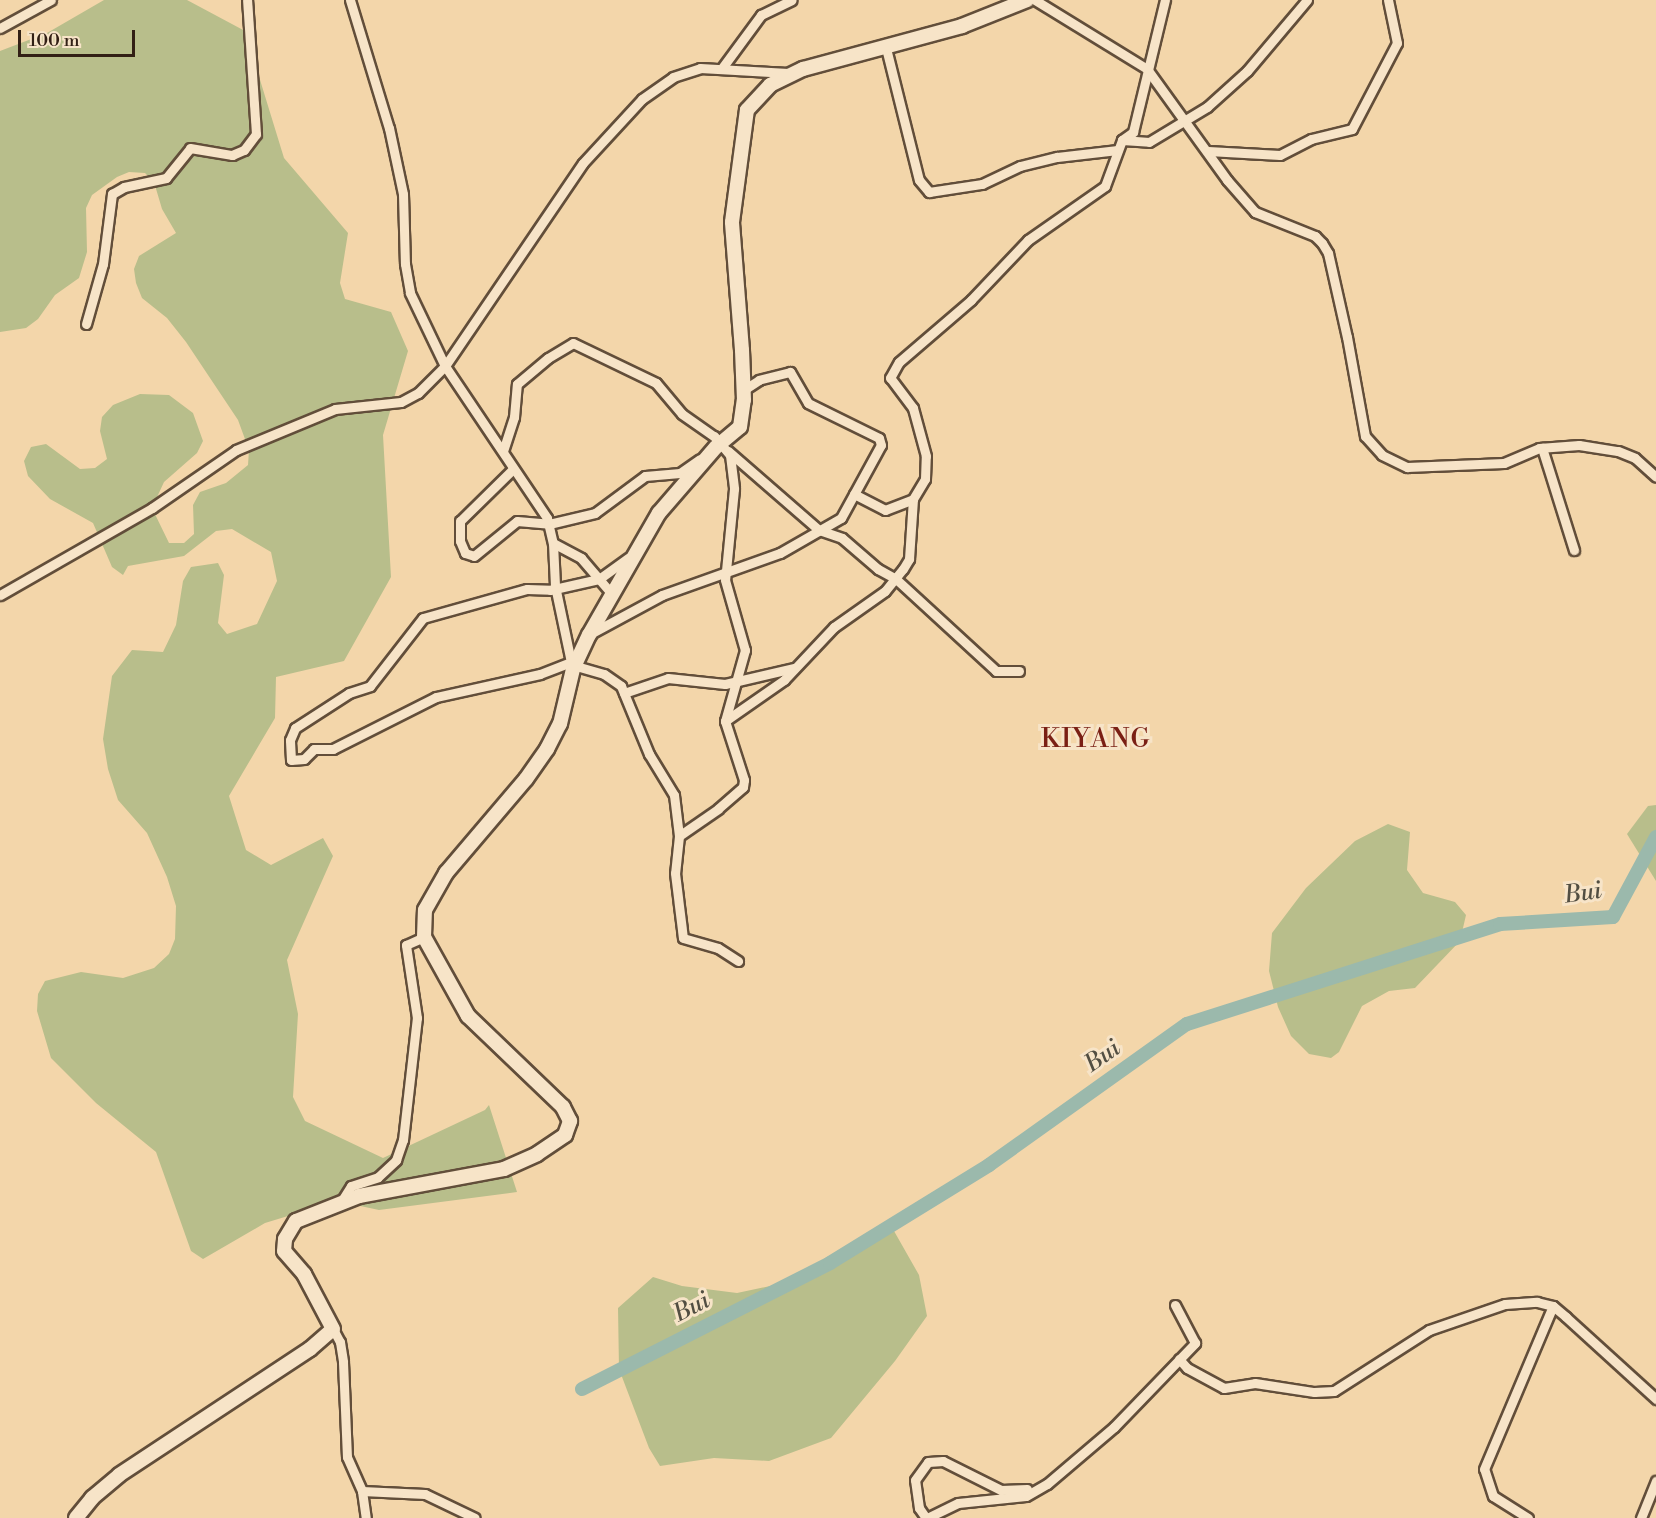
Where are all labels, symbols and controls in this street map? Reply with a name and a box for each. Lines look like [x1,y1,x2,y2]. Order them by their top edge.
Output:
scale bar [21,18,138,56]
text: 100 m [29,29,80,52]
district label: KIYANG [1041,724,1151,756]
water label: Bui [1562,877,1604,911]
water label: Bui [1079,1034,1127,1080]
water label: Bui [669,1287,715,1329]

